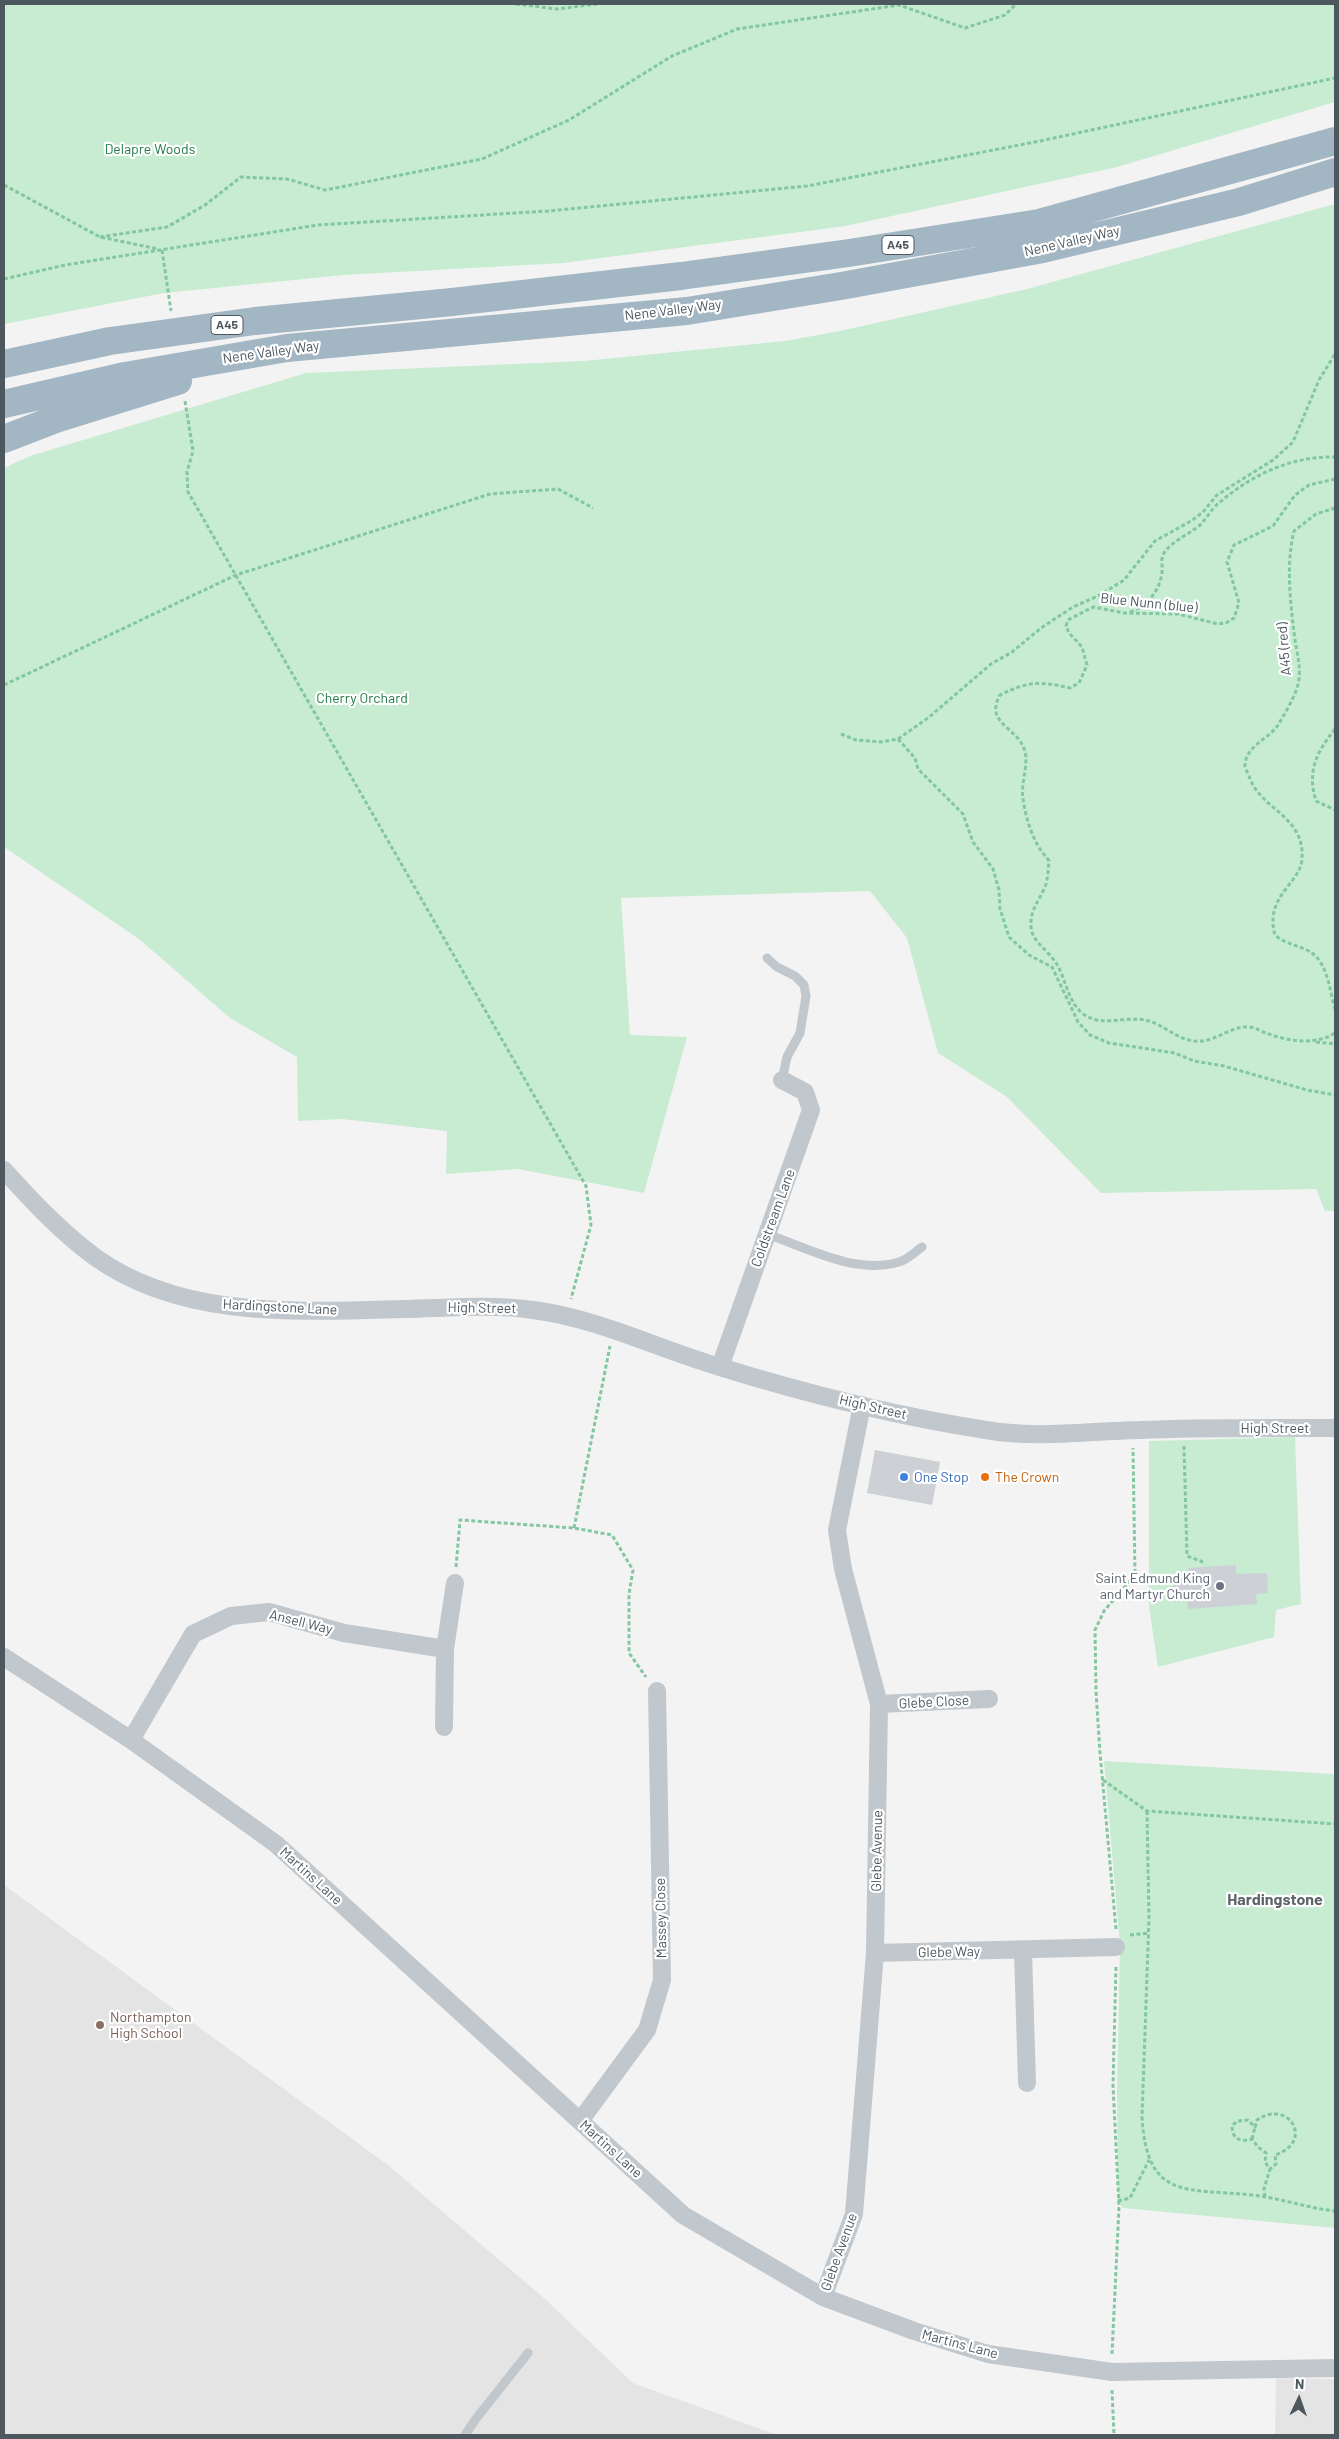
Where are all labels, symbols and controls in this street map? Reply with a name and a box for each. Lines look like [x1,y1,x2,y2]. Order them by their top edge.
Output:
park label: Delapre Woods [105,141,195,157]
street label: Nene Valley Way [1023,222,1121,260]
road number: A45 [882,236,914,254]
street label: Nene Valley Way [624,296,722,324]
road number: A45 [211,316,243,334]
street label: Nene Valley Way [222,337,320,367]
street label: Blue Nunn (blue) [1100,590,1198,616]
street label: A45 (red) [1273,622,1295,676]
park label: Cherry Orchard [316,690,408,706]
street label: Coldstream Lane [748,1167,798,1269]
street label: Hardingstone Lane [222,1296,338,1318]
street label: High Street [447,1299,517,1317]
street label: High Street [838,1391,908,1423]
street label: High Street [1241,1420,1309,1436]
place label: One Stop [914,1469,969,1485]
place label: The Crown [995,1469,1059,1485]
marker: One Stop [898,1471,910,1483]
marker: The Crown [979,1471,991,1483]
place label: Saint Edmund King and Martyr Church [1095,1570,1210,1602]
marker: Saint Edmund King and Martyr Church [1214,1580,1226,1592]
street label: Ansell Way [268,1606,334,1638]
street label: Glebe Close [898,1692,970,1712]
street label: Glebe Avenue [868,1810,886,1892]
street label: Martins Lane [276,1844,346,1908]
street label: Massey Close [652,1878,670,1958]
district label: Hardingstone [1227,1890,1323,1910]
street label: Glebe Way [918,1943,980,1961]
place label: Northampton High School [110,2009,192,2041]
marker: Northampton High School [94,2019,106,2031]
street label: Martins Lane [576,2117,646,2181]
street label: Glebe Avenue [817,2211,861,2293]
street label: Martins Lane [920,2326,1000,2362]
north arrow [1274,2374,1324,2424]
text: N [1295,2375,1305,2392]

